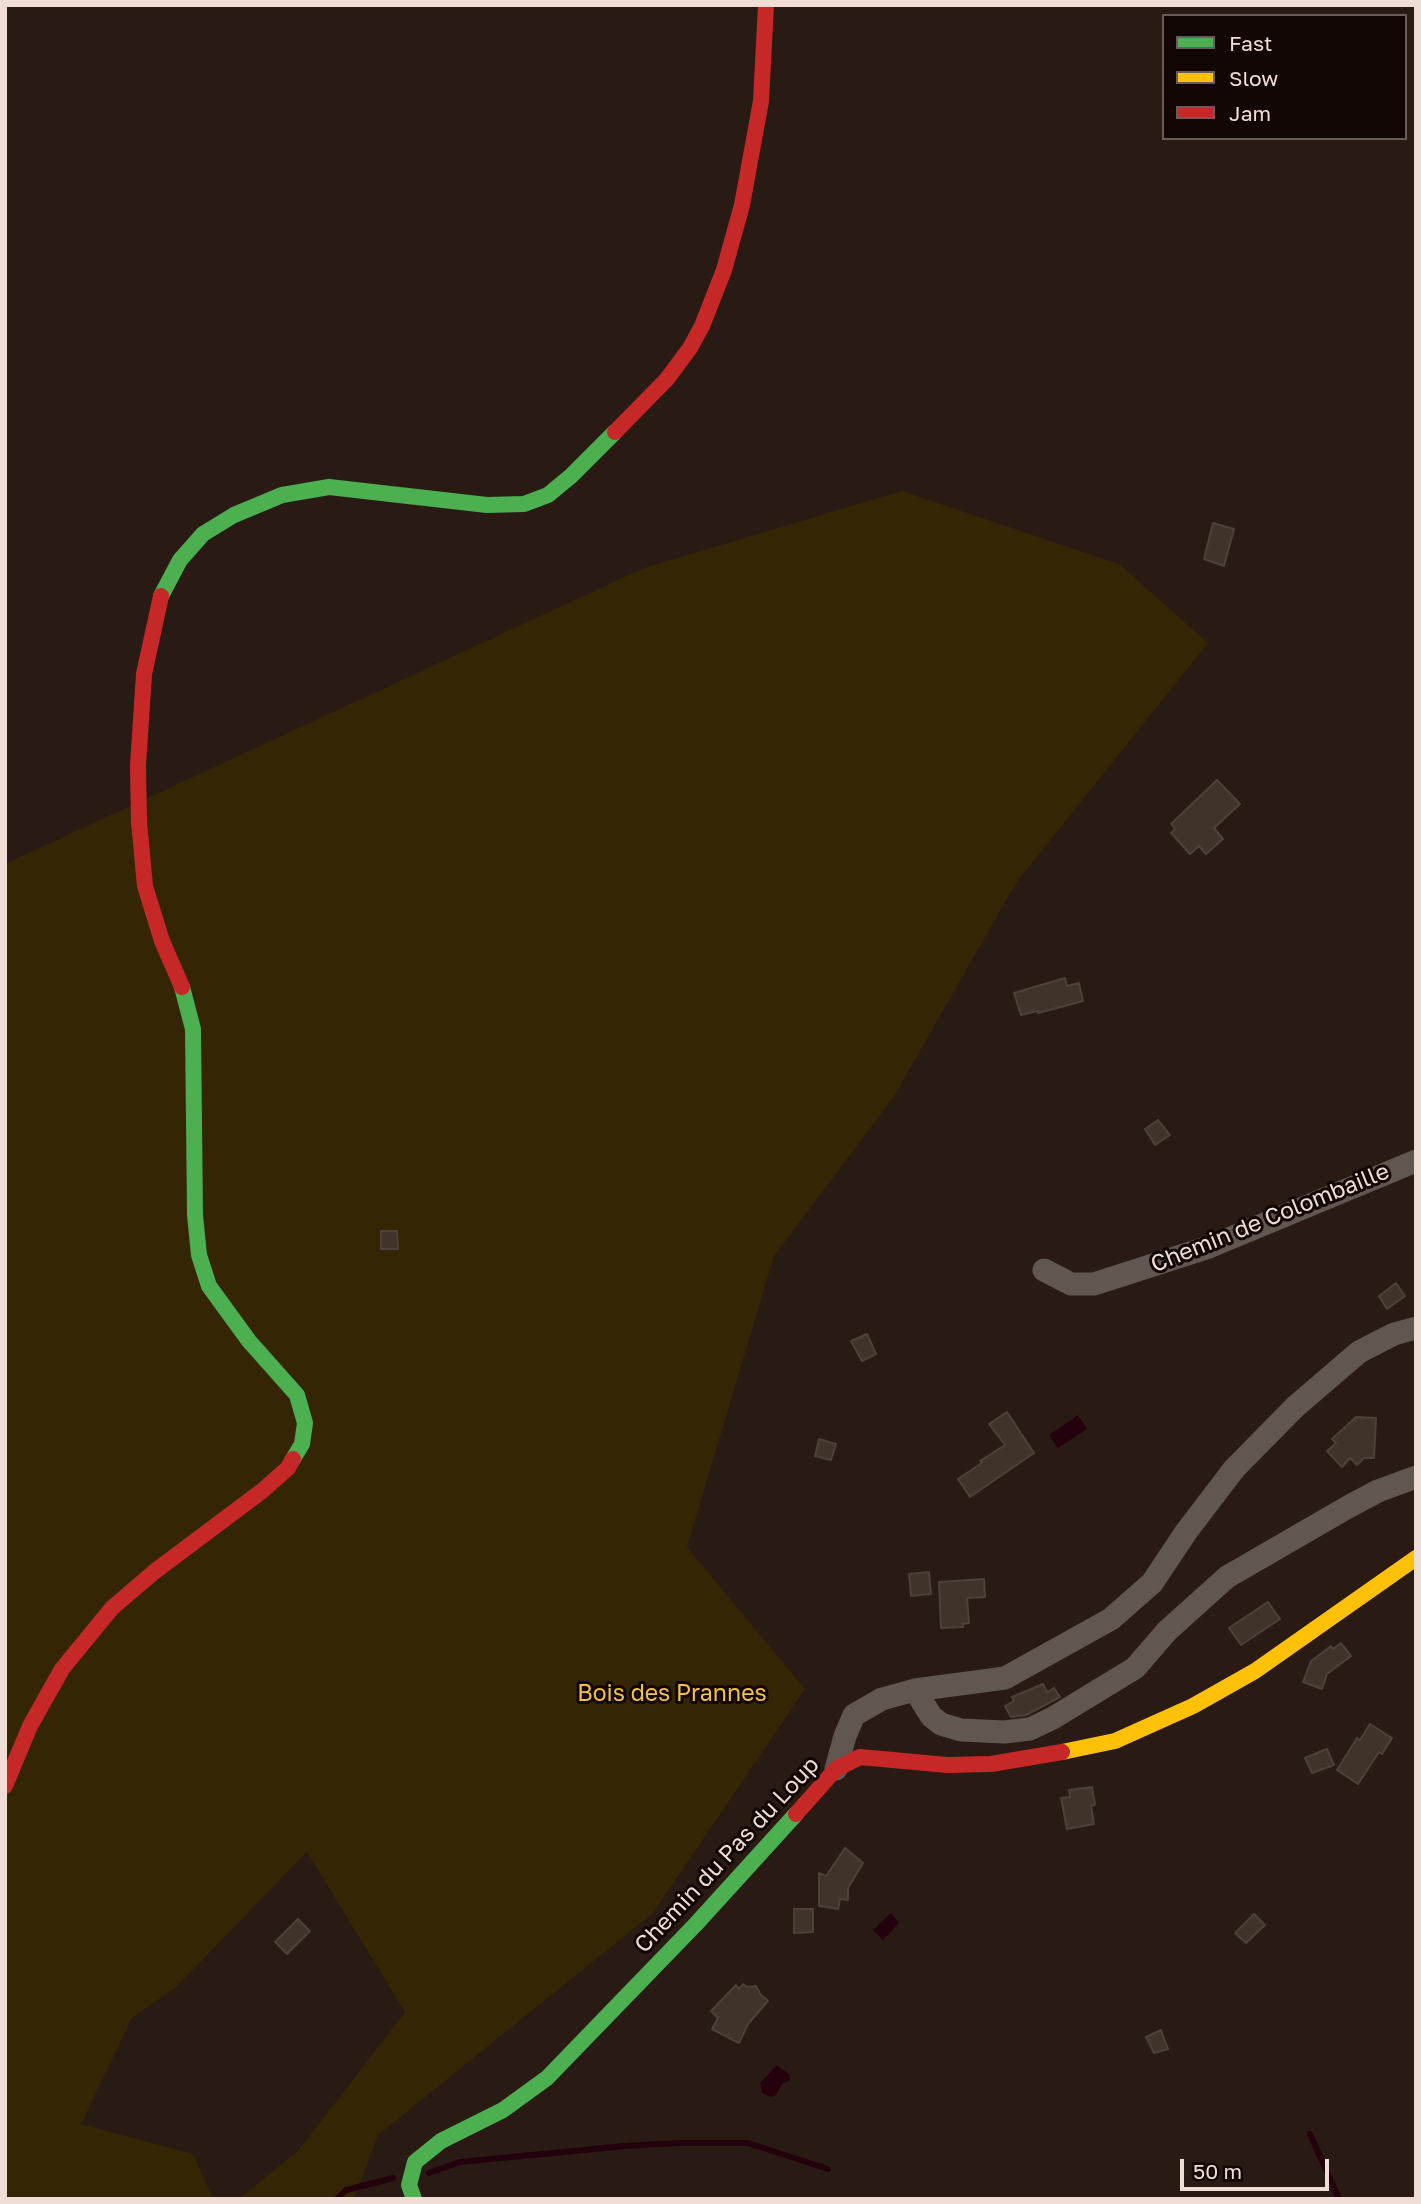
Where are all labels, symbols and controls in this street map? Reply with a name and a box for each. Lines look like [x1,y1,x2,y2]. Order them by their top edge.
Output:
legend [1162,14,1407,140]
text: Fast [1229,30,1272,56]
text: Slow [1229,65,1278,91]
text: Jam [1229,100,1271,126]
street label: Chemin de Colombaille [1147,1158,1393,1278]
park label: Bois des Prannes [577,1680,767,1708]
street label: Chemin du Pas du Loup [629,1751,825,1959]
scale bar [1183,2144,1332,2188]
text: 50 m [1193,2158,1242,2184]

